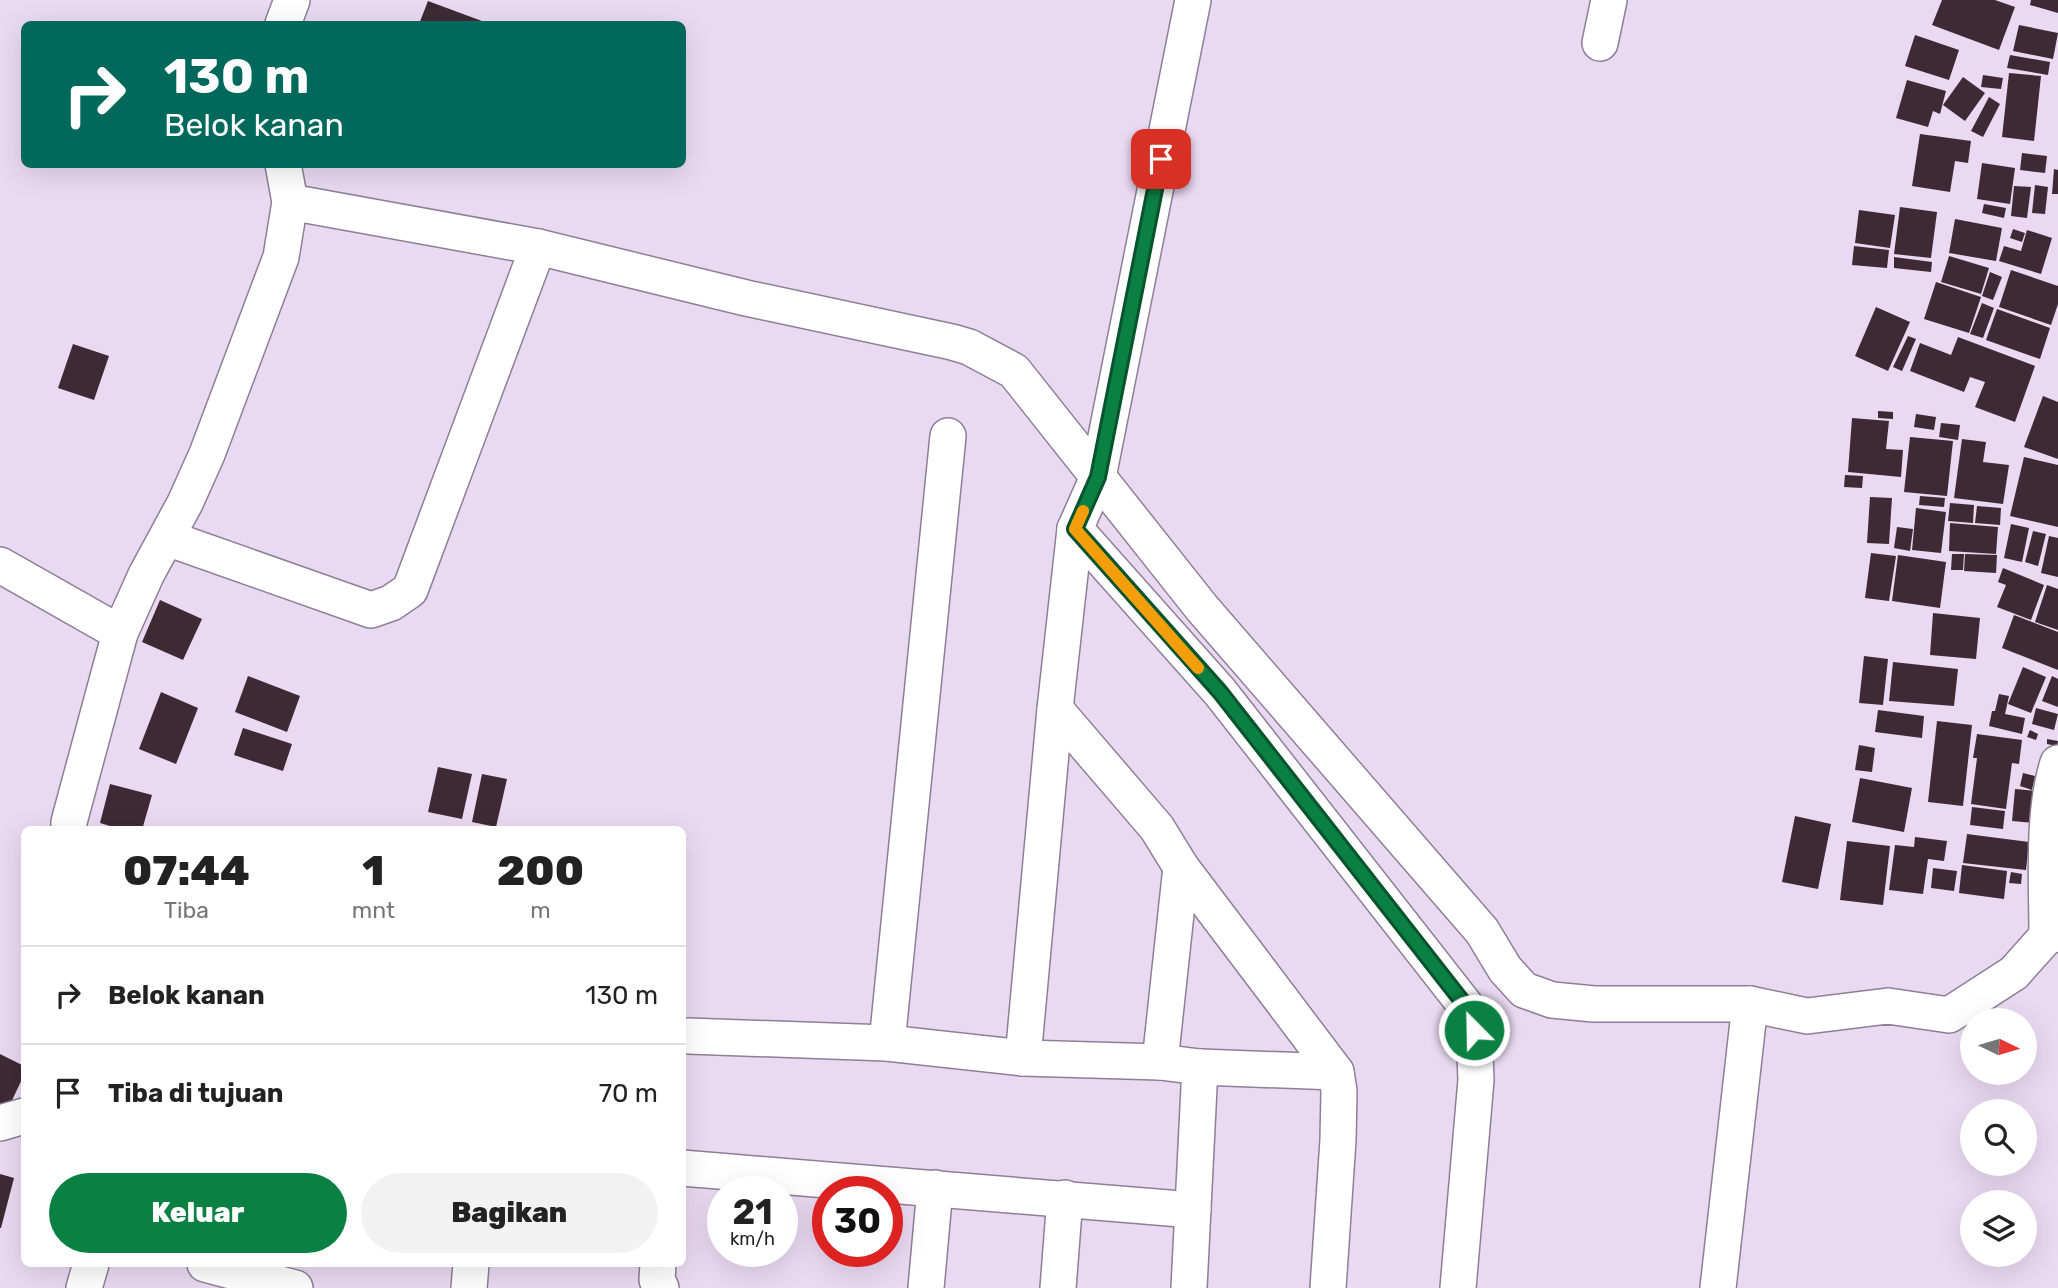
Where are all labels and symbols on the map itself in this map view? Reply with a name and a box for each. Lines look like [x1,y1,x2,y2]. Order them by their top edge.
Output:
pin [1131,129,1191,189]
position arrow [1437,993,1511,1067]
north arrow [1960,1008,2037,1085]
speed limit sign: 30 [812,1176,903,1267]

